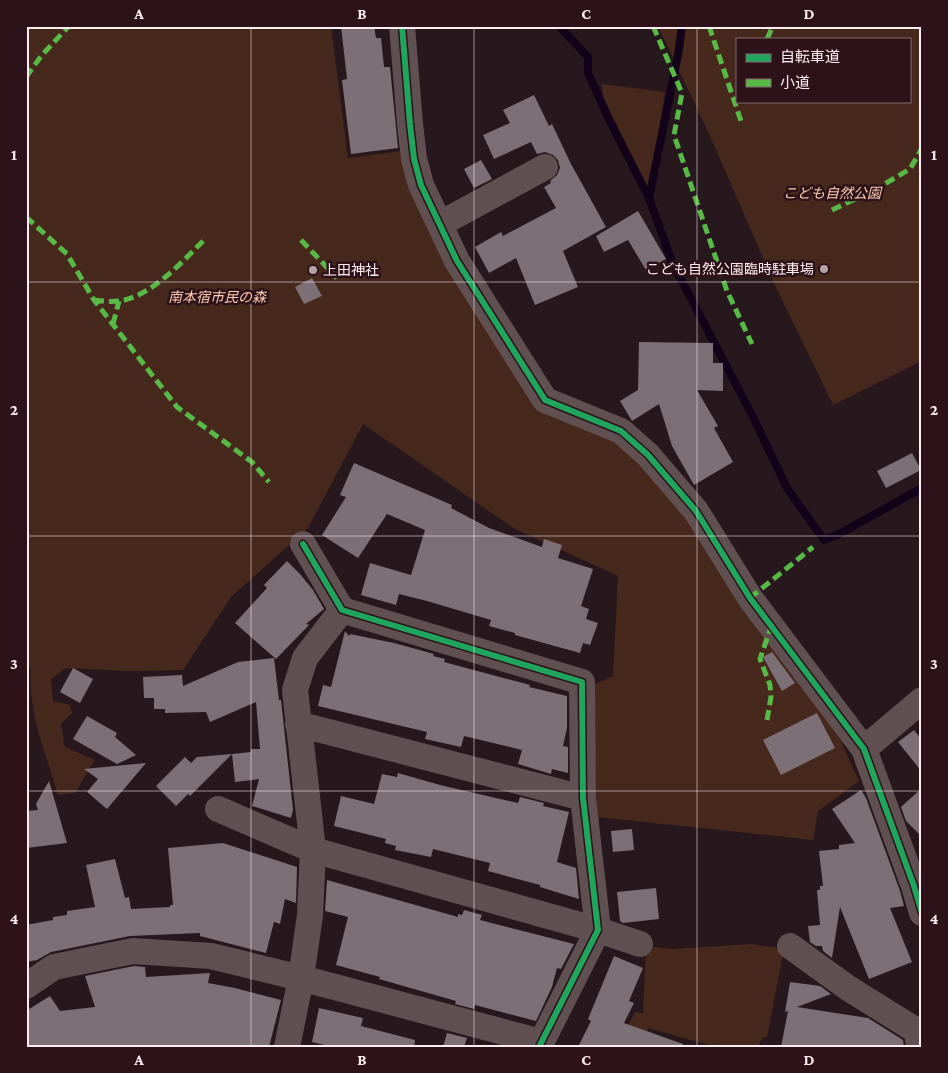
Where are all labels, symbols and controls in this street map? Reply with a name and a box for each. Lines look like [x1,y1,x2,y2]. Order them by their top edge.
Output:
text: A [133,5,144,22]
text: B [357,5,367,22]
text: C [581,5,591,22]
text: D [803,5,815,22]
legend [736,38,910,102]
text: 自転車道 [780,49,840,65]
text: 小道 [780,75,810,91]
text: 1 [11,146,17,163]
text: 1 [931,146,937,163]
park label: こども自然公園 [783,185,883,201]
place label: こども自然公園臨時駐車場 [646,261,814,277]
place label: 上田神社 [323,262,379,278]
marker: こども自然公園臨時駐車場 [818,263,830,275]
marker: 上田神社 [307,264,319,276]
park label: 南本宿市民の森 [168,289,268,305]
text: 2 [10,401,18,418]
text: 2 [930,401,938,418]
text: 3 [10,655,18,672]
text: 3 [930,655,938,672]
text: 4 [10,910,19,927]
text: 4 [930,910,939,927]
text: A [133,1051,144,1068]
text: B [357,1051,367,1068]
text: C [581,1051,591,1068]
text: D [803,1051,815,1068]

